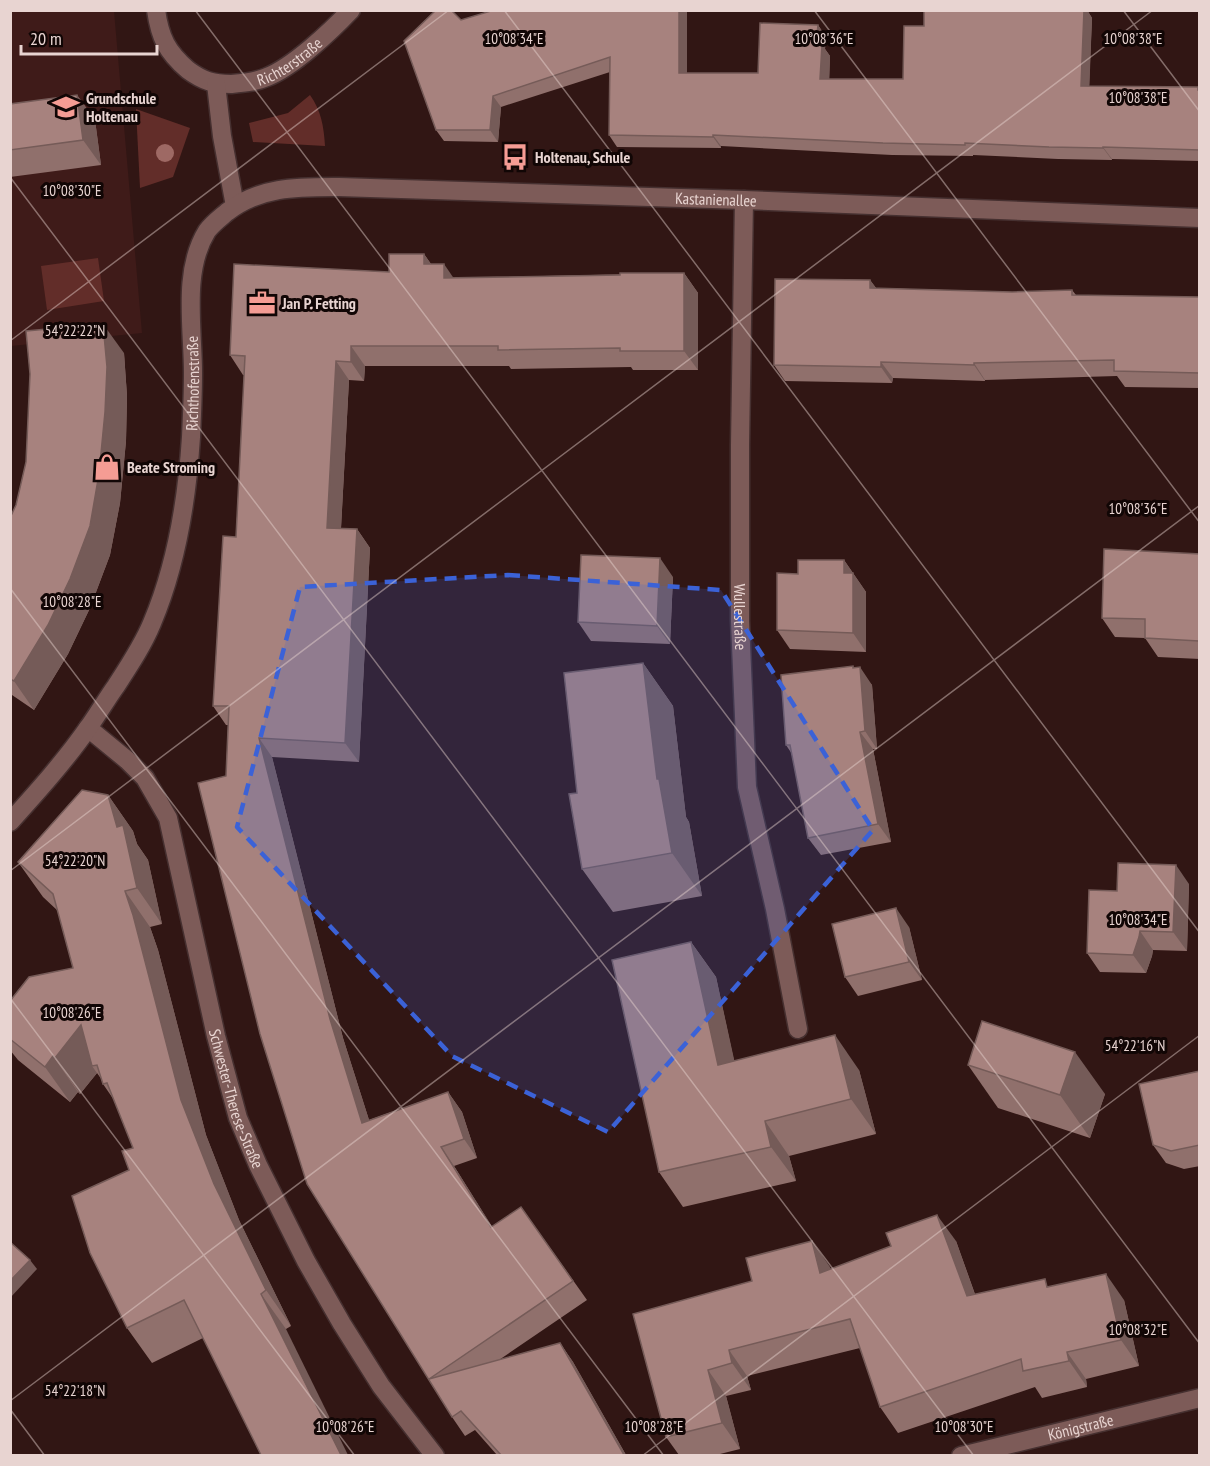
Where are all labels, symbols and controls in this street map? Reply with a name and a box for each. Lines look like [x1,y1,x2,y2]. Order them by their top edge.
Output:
scale bar [21,18,158,56]
text: 20 m [30,27,62,50]
text: 10°08'34"E [484,29,544,48]
text: 10°08'36"E [794,29,854,48]
text: 10°08'38"E [1103,29,1163,48]
street label: Richterstraße [254,33,326,90]
place label: Grundschule Holtenau [86,88,157,126]
text: 10°08'38"E [1108,88,1168,107]
school or university icon: Grundschule Holtenau [51,92,81,122]
bus stop icon: Holtenau, Schule [500,142,530,172]
place label: Holtenau, Schule [535,147,631,167]
text: 10°08'30"E [42,181,102,200]
street label: Kastanienallee [675,188,757,210]
office icon: Jan P. Fetting [247,288,277,318]
place label: Jan P. Fetting [281,293,356,313]
text: 54°22'22"N [45,321,105,340]
street label: Richthofenstraße [181,335,203,431]
shop icon: Beate Stroming [92,452,122,482]
place label: Beate Stroming [127,457,215,477]
text: 10°08'36"E [1108,499,1168,518]
street label: Wullestraße [730,584,751,651]
text: 10°08'28"E [42,592,102,611]
text: 54°22'20"N [45,851,105,870]
text: 10°08'34"E [1108,910,1168,929]
text: 10°08'26"E [42,1003,102,1022]
street label: Schwester-Therese-Straße [205,1027,268,1171]
text: 54°22'16"N [1105,1036,1165,1055]
text: 10°08'32"E [1108,1320,1168,1339]
text: 54°22'18"N [45,1381,105,1400]
street label: Königstraße [1046,1409,1115,1445]
text: 10°08'26"E [315,1417,375,1436]
text: 10°08'28"E [624,1417,684,1436]
text: 10°08'30"E [934,1417,994,1436]

